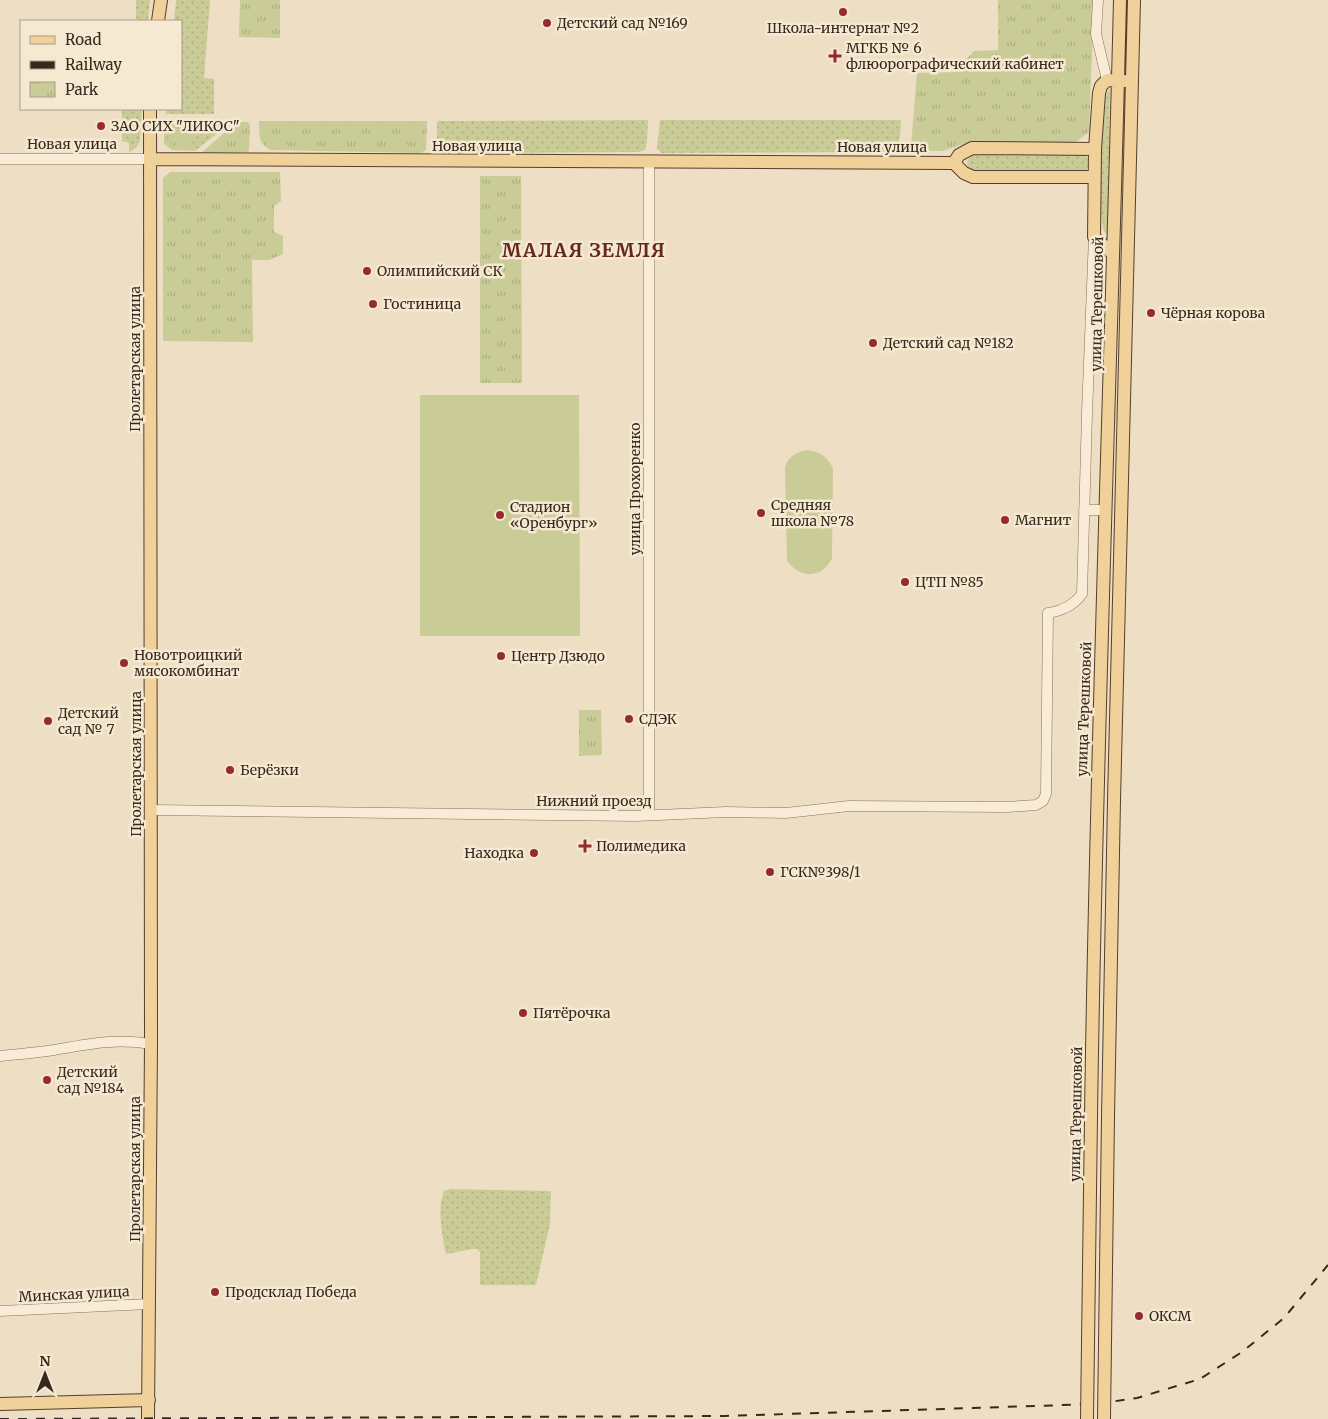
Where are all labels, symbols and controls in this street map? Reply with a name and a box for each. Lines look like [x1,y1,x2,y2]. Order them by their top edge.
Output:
marker: Школа-интернат №2 [837,6,849,18]
place label: Детский сад №169 [557,14,688,32]
marker: Детский сад №169 [541,17,553,29]
place label: Школа-интернат №2 [767,19,919,37]
legend [20,20,182,110]
text: Road [65,30,101,49]
place label: МГКБ № 6 флюорографический кабинет [846,39,1064,73]
marker: МГКБ № 6 флюорографический кабинет [828,49,842,63]
text: Railway [65,55,122,74]
text: Park [65,80,99,99]
place label: ЗАО СИХ "ЛИКОС" [111,117,240,135]
marker: ЗАО СИХ "ЛИКОС" [95,120,107,132]
street label: Новая улица [27,135,117,153]
street label: Новая улица [432,137,522,155]
street label: Новая улица [837,138,927,156]
street label: улица Терешковой [1087,236,1107,372]
district label: МАЛАЯ ЗЕМЛЯ [502,238,666,262]
place label: Олимпийский СК [377,262,502,280]
marker: Олимпийский СК [361,265,373,277]
street label: Пролетарская улица [126,285,144,432]
place label: Гостиница [383,295,462,313]
marker: Гостиница [367,298,379,310]
place label: Чёрная корова [1161,304,1266,322]
marker: Чёрная корова [1145,307,1157,319]
place label: Детский сад №182 [883,334,1014,352]
marker: Детский сад №182 [867,337,879,349]
street label: улица Прохоренко [626,423,644,555]
place label: Средняя школа №78 [771,496,854,530]
place label: Стадион «Оренбург» [510,498,598,532]
marker: Средняя школа №78 [755,507,767,519]
marker: Стадион «Оренбург» [494,509,506,521]
place label: Магнит [1015,511,1072,529]
marker: Магнит [999,514,1011,526]
place label: ЦТП №85 [915,573,984,591]
marker: ЦТП №85 [899,576,911,588]
street label: улица Терешковой [1073,641,1095,777]
place label: Новотроицкий мясокомбинат [134,646,243,680]
place label: Центр Дзюдо [511,647,605,665]
marker: Центр Дзюдо [495,650,507,662]
marker: Новотроицкий мясокомбинат [118,657,130,669]
street label: Пролетарская улица [127,690,145,837]
place label: Детский сад № 7 [58,704,119,738]
place label: СДЭК [639,710,677,728]
marker: СДЭК [623,713,635,725]
marker: Детский сад № 7 [42,715,54,727]
place label: Берёзки [240,761,299,779]
marker: Берёзки [224,764,236,776]
street label: Нижний проезд [536,792,652,810]
place label: Полимедика [596,837,686,855]
marker: Полимедика [578,839,592,853]
place label: Находка [464,844,524,862]
marker: Находка [528,847,540,859]
place label: ГСК№398/1 [780,863,860,881]
marker: ГСК№398/1 [764,866,776,878]
place label: Пятёрочка [533,1004,611,1022]
marker: Пятёрочка [517,1007,529,1019]
street label: улица Терешковой [1066,1046,1086,1182]
place label: Детский сад №184 [57,1063,124,1097]
marker: Детский сад №184 [41,1074,53,1086]
street label: Пролетарская улица [126,1095,144,1242]
street label: Минская улица [18,1282,130,1306]
place label: Продсклад Победа [225,1283,357,1301]
marker: Продсклад Победа [209,1286,221,1298]
place label: ОКСМ [1149,1307,1191,1325]
marker: ОКСМ [1133,1310,1145,1322]
north arrow [20,1349,70,1399]
text: N [39,1352,51,1370]

